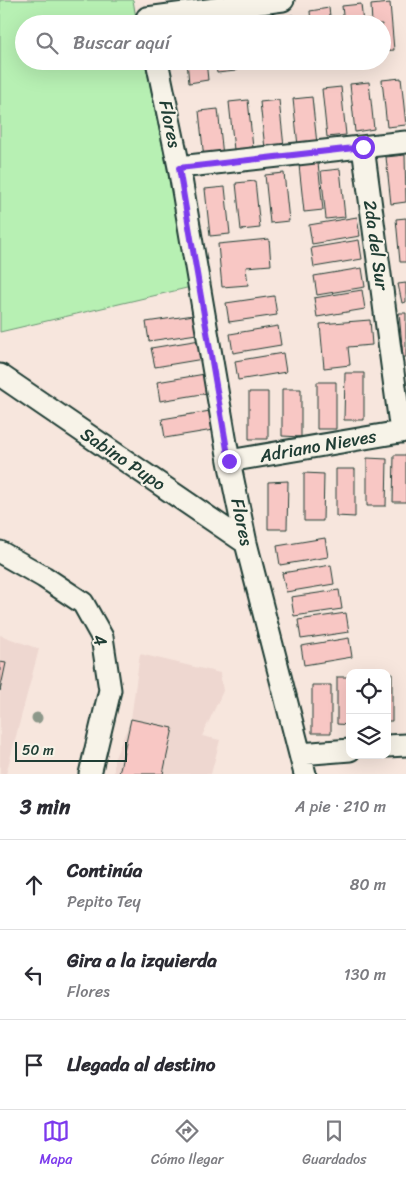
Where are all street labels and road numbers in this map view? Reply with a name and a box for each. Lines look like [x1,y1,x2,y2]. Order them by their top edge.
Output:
street label: Flores [149,97,191,151]
street label: 2da del Sur [354,198,398,294]
street label: Sabino Pupo [74,418,172,500]
street label: Adriano Nieves [256,420,380,472]
street label: Flores [221,495,263,549]
street label: 4 [83,630,117,650]

